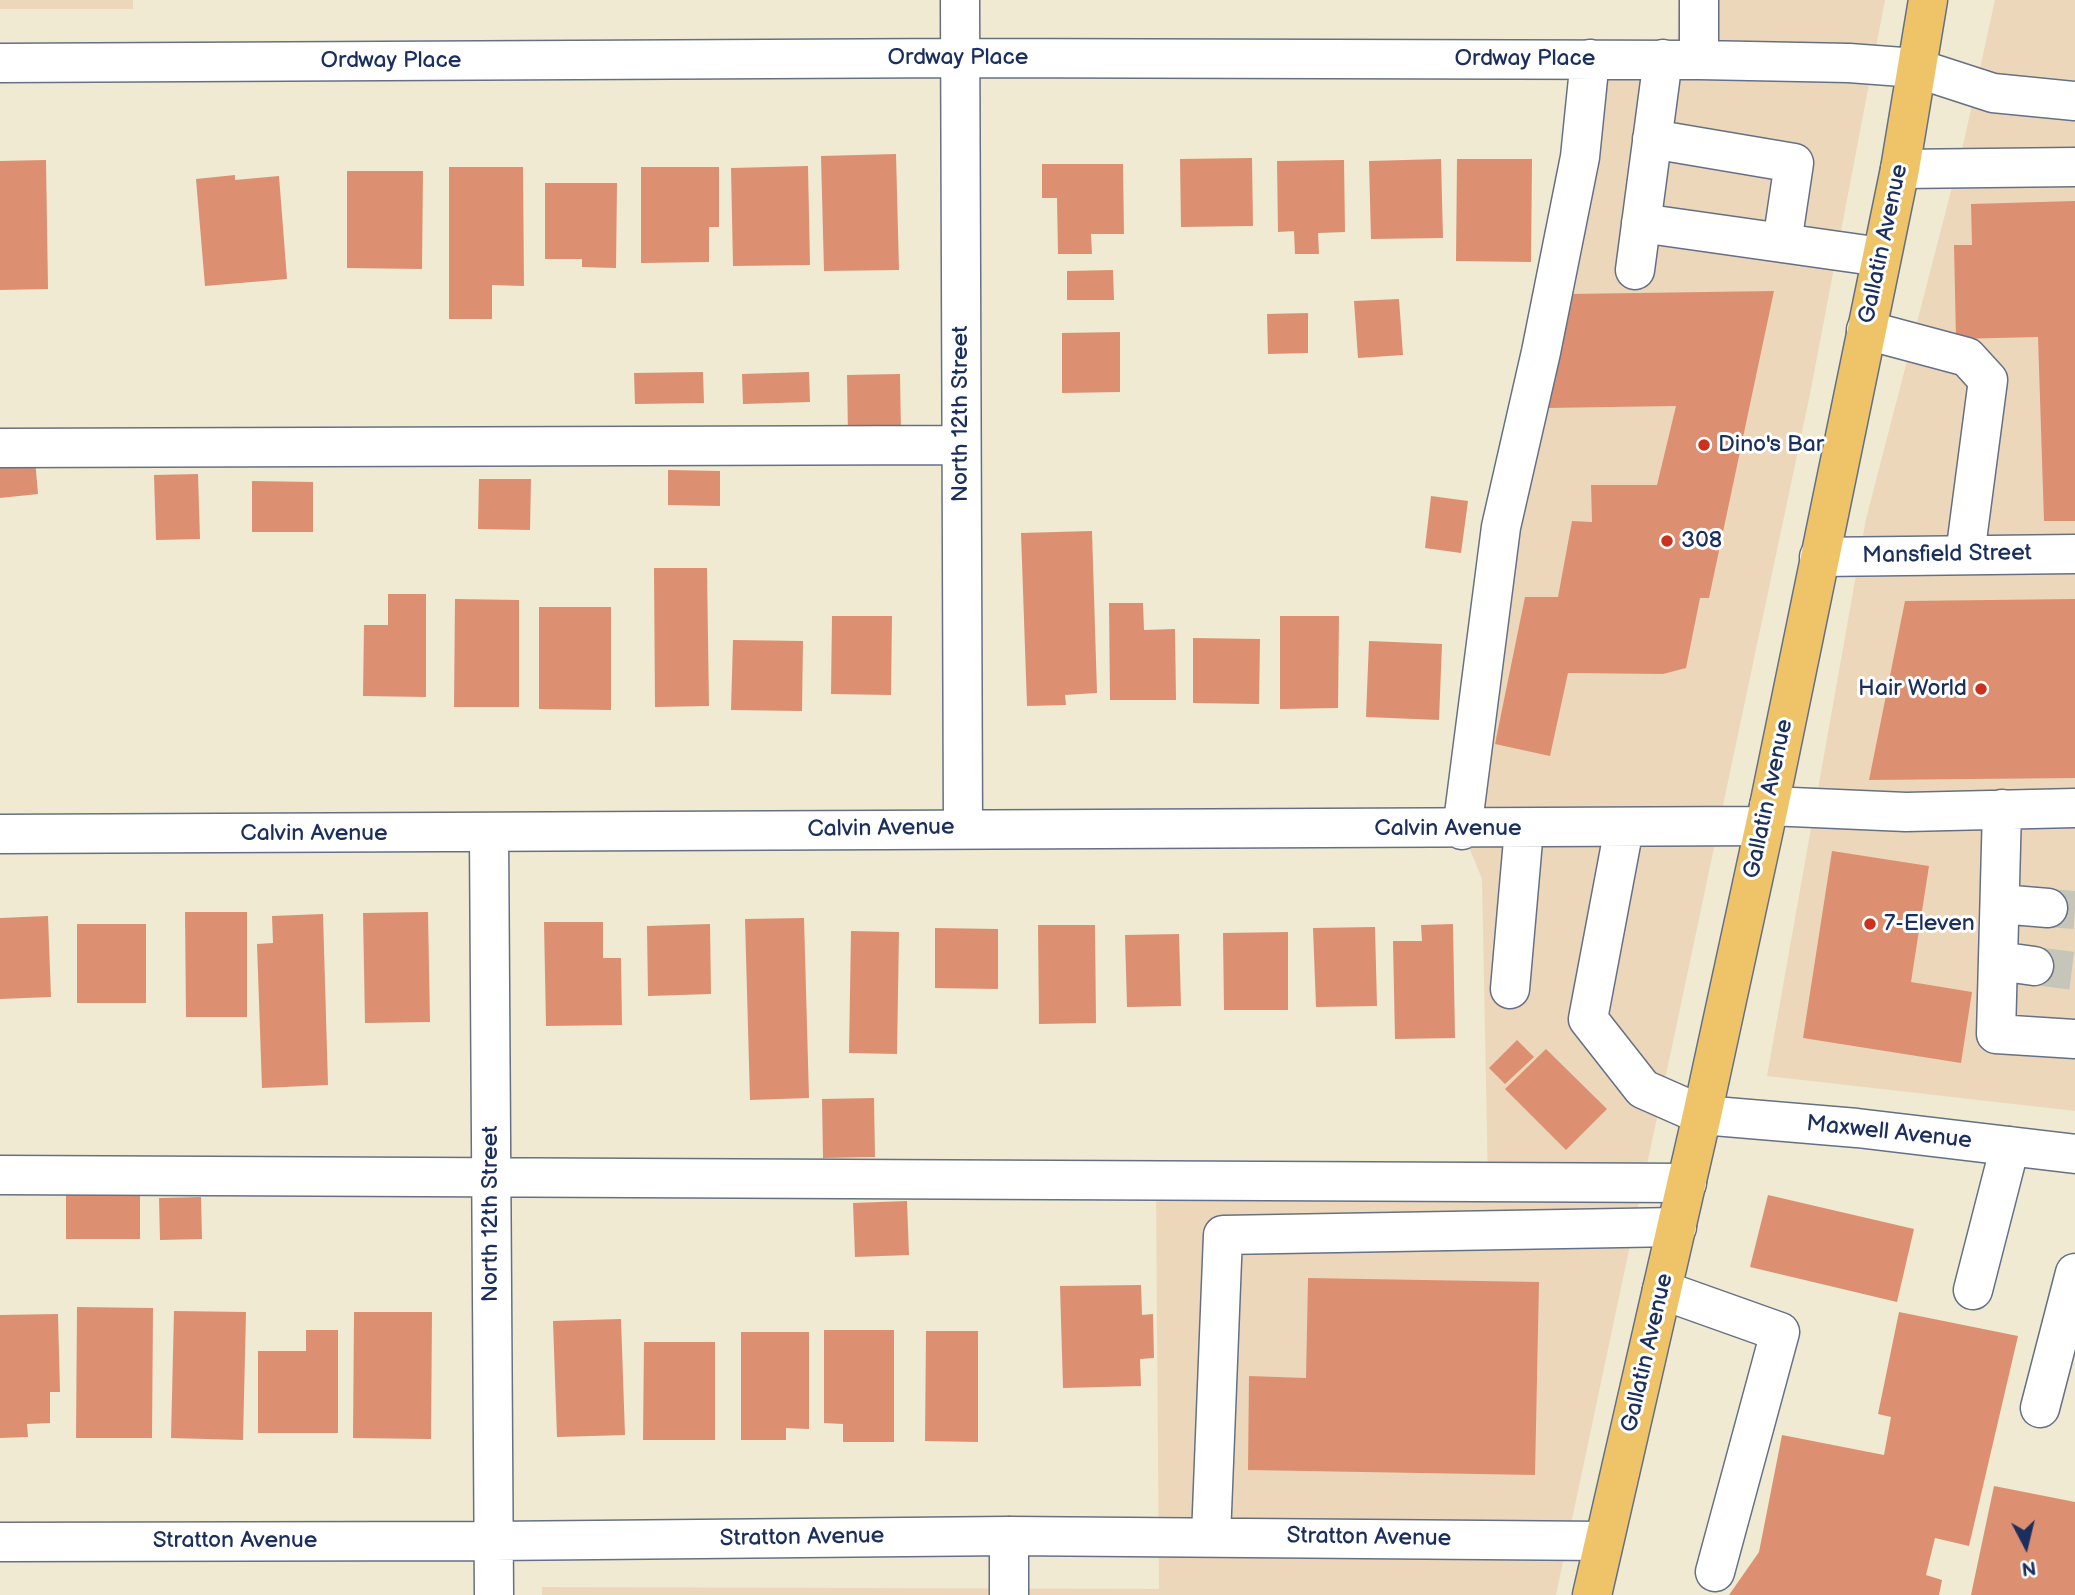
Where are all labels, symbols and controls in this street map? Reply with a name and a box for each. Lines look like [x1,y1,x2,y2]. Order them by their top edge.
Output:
street label: Ordway Place [888,44,1028,72]
street label: Ordway Place [1455,45,1595,73]
street label: Ordway Place [321,47,461,75]
street label: Gallatin Avenue [1854,162,1914,326]
street label: North 12th Street [947,326,975,502]
place label: Dino's Bar [1718,431,1824,459]
marker: Dino's Bar [1696,437,1712,453]
place label: 308 [1681,527,1722,555]
marker: 308 [1659,533,1675,549]
street label: Mansfield Street [1862,540,2032,570]
place label: Hair World [1858,675,1967,703]
marker: Hair World [1973,681,1989,697]
street label: Gallatin Avenue [1739,717,1799,881]
street label: Calvin Avenue [807,814,955,844]
street label: Calvin Avenue [1374,815,1522,843]
street label: Calvin Avenue [240,820,388,848]
place label: 7-Eleven [1884,910,1975,938]
marker: 7-Eleven [1862,916,1878,932]
street label: Maxwell Avenue [1805,1111,1973,1155]
street label: North 12th Street [477,1126,505,1302]
street label: Gallatin Avenue [1616,1271,1680,1435]
north arrow [1991,1511,2061,1581]
street label: Stratton Avenue [719,1523,885,1553]
street label: Stratton Avenue [1286,1523,1452,1553]
street label: Stratton Avenue [153,1527,317,1555]
text: N [2020,1555,2037,1580]

